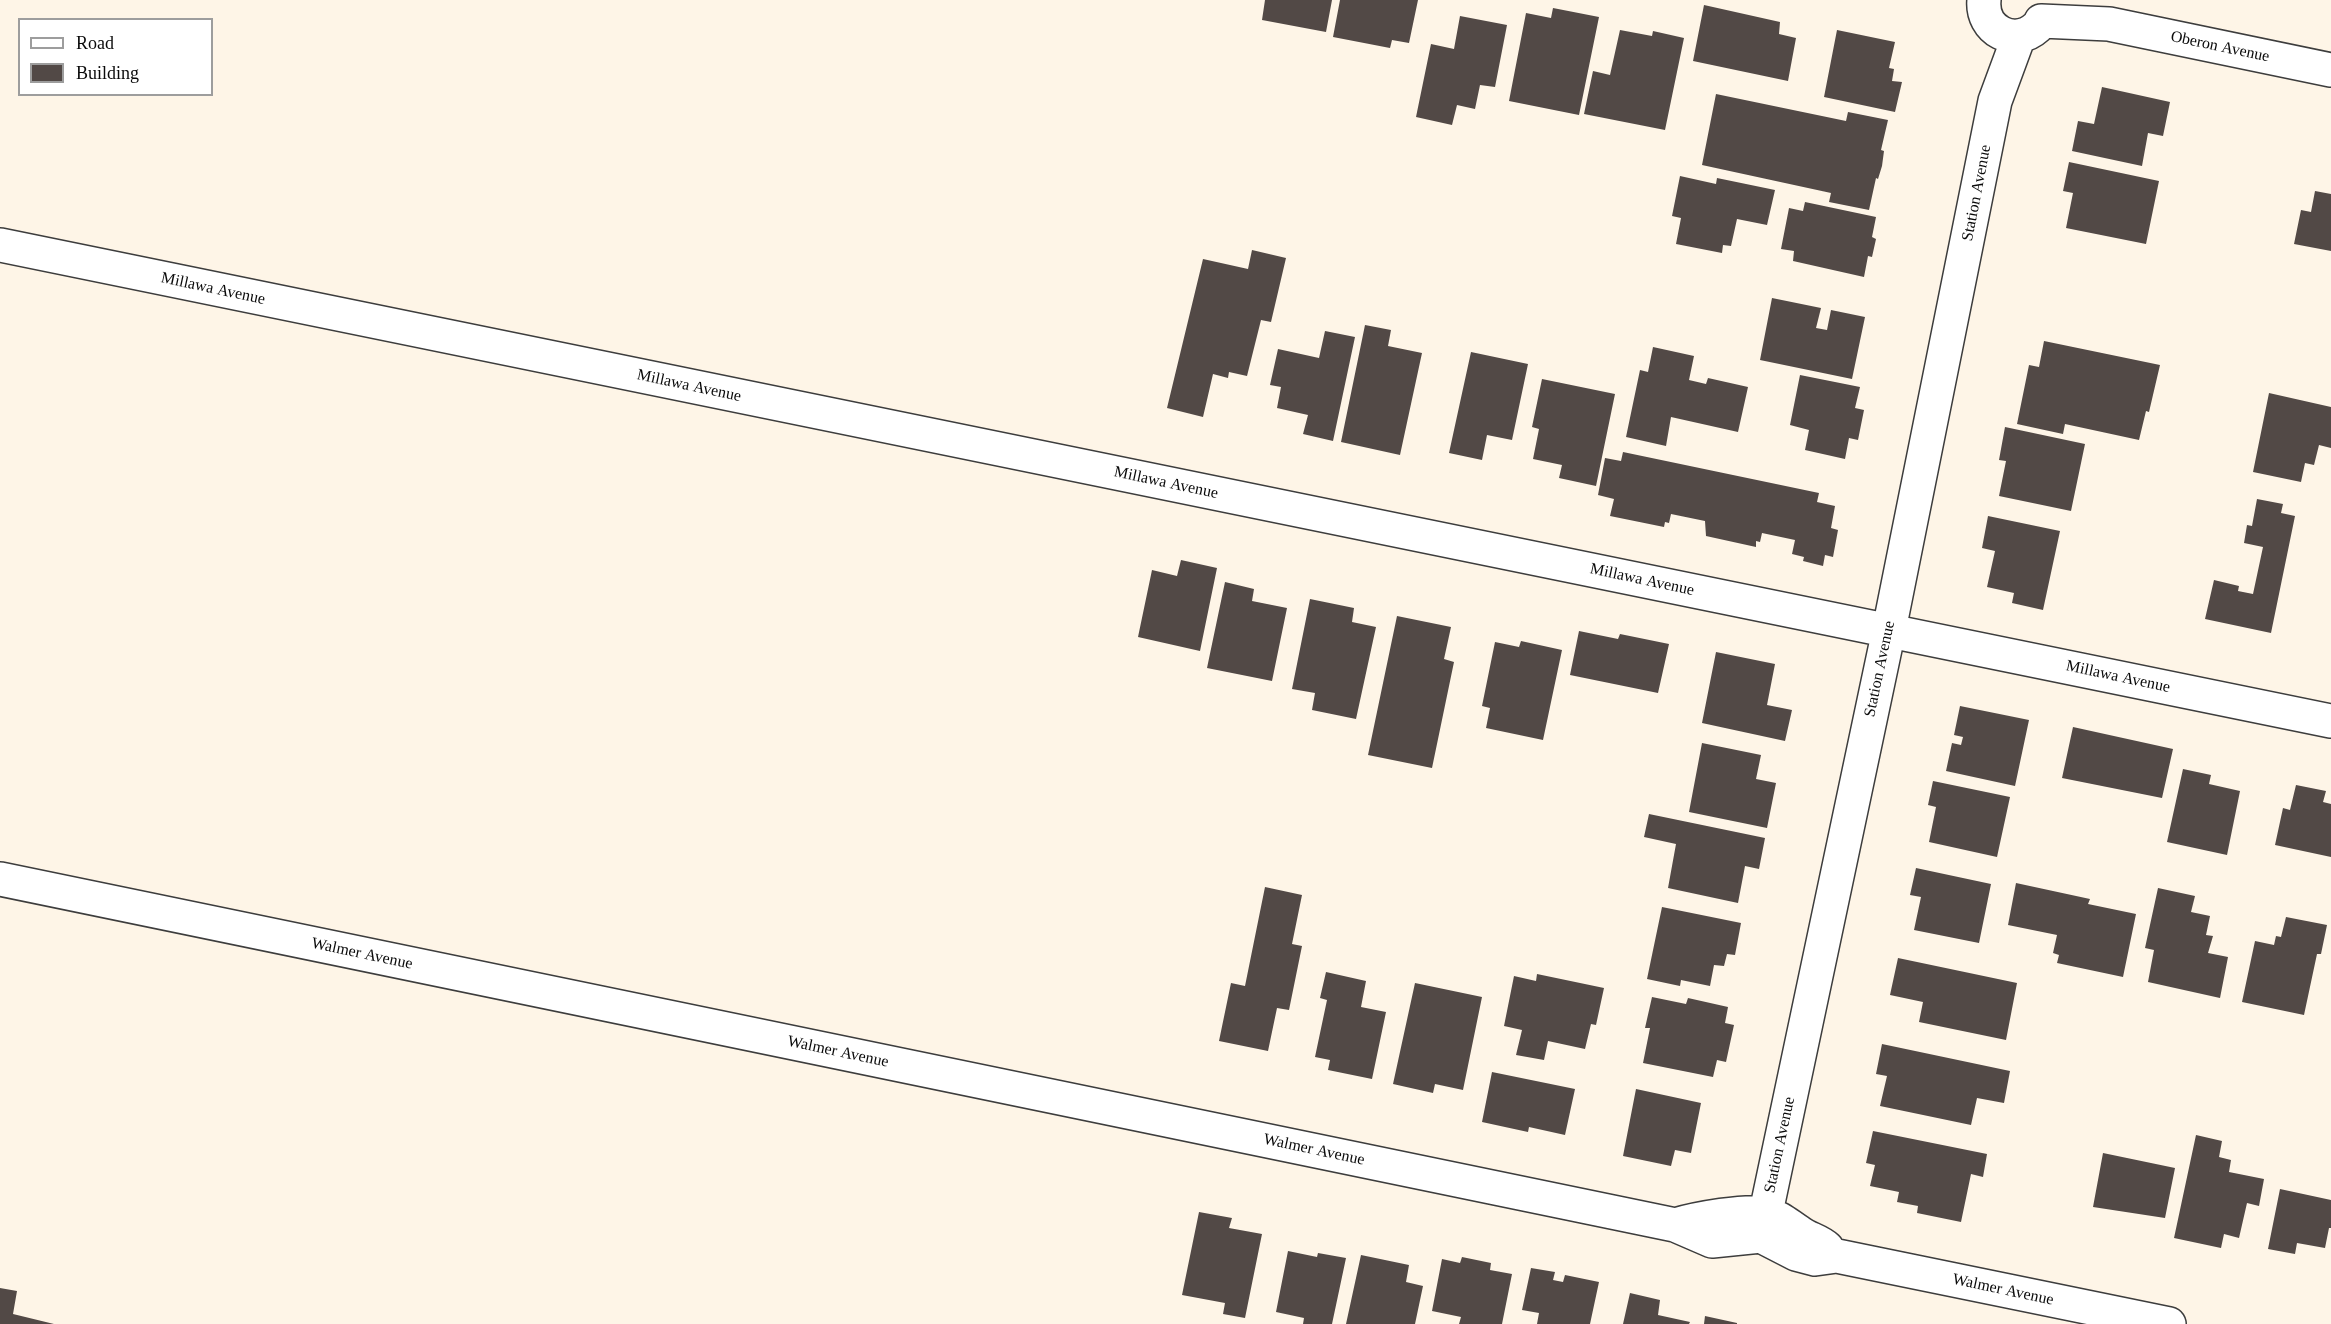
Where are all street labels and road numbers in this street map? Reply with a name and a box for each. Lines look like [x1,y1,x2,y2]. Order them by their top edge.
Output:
street label: Oberon Avenue [2169,27,2271,67]
street label: Station Avenue [1958,143,1996,243]
street label: Millawa Avenue [159,269,267,309]
street label: Millawa Avenue [635,366,743,406]
street label: Millawa Avenue [1112,463,1220,503]
street label: Millawa Avenue [1588,560,1696,600]
street label: Station Avenue [1860,619,1900,719]
street label: Millawa Avenue [2064,657,2172,697]
street label: Walmer Avenue [310,934,414,974]
street label: Walmer Avenue [786,1032,890,1072]
street label: Station Avenue [1760,1095,1800,1195]
street label: Walmer Avenue [1262,1130,1366,1170]
street label: Walmer Avenue [1951,1270,2055,1310]

